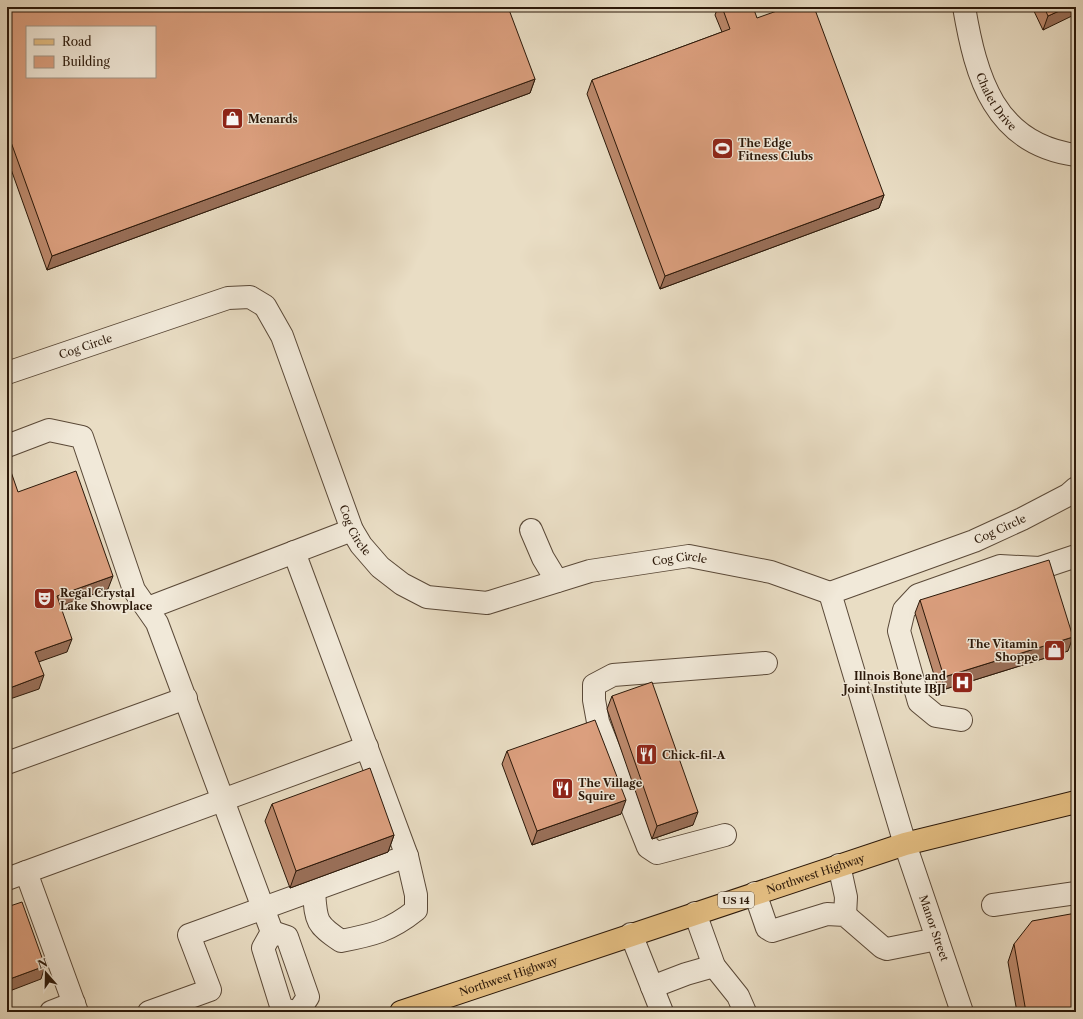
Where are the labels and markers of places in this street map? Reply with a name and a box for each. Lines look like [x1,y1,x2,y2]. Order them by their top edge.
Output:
shop icon: Menards [219,106,245,132]
place label: Menards [248,112,298,126]
sports icon: The Edge Fitness Clubs [710,136,736,162]
place label: The Edge Fitness Clubs [738,136,813,163]
theatre icon: Regal Crystal Lake Showplace [31,586,57,612]
place label: Regal Crystal Lake Showplace [60,586,153,613]
place label: The Vitamin Shoppe [968,637,1038,664]
shop icon: The Vitamin Shoppe [1041,637,1067,663]
place label: Illnois Bone and Joint Institute IBJI [841,669,947,696]
hospital icon: Illnois Bone and Joint Institute IBJI [949,669,975,695]
restaurant icon: Chick-fil-A [633,742,659,768]
place label: Chick-fil-A [662,748,726,762]
restaurant icon: The Village Squire [549,776,575,802]
place label: The Village Squire [578,776,643,803]

